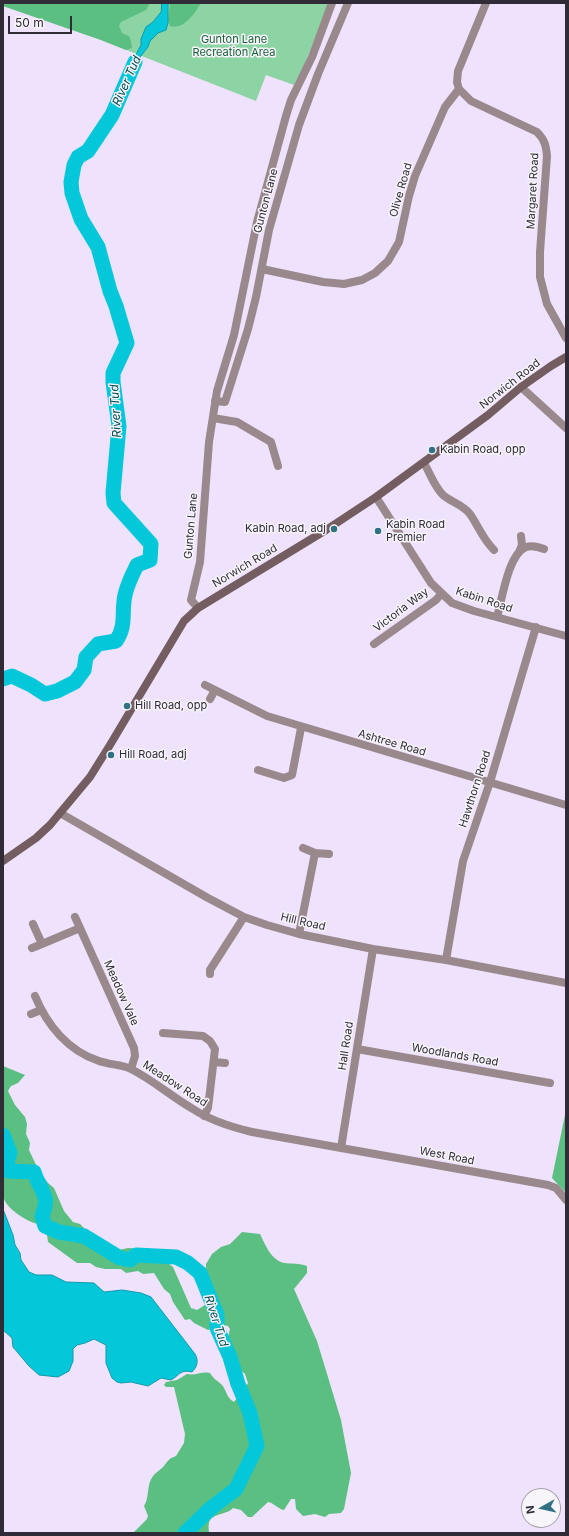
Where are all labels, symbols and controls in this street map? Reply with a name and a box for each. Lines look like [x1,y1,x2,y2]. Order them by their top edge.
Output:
scale bar [10,8,74,34]
text: 50 m [15,15,44,30]
park label: Gunton Lane Recreation Area [193,33,275,59]
water label: River Tud [110,54,144,108]
street label: Margaret Road [524,152,542,230]
street label: Olive Road [387,161,415,219]
street label: Gunton Lane [251,167,281,235]
street label: Norwich Road [477,356,543,412]
water label: River Tud [107,384,125,438]
place label: Kabin Road, opp [440,443,525,457]
marker: Kabin Road, opp [427,445,437,455]
street label: Gunton Lane [182,492,200,560]
place label: Kabin Road Premier [386,518,445,544]
place label: Kabin Road, adj [245,522,326,536]
marker: Kabin Road, adj [329,524,339,534]
marker: Kabin Road Premier [373,526,383,536]
street label: Norwich Road [210,541,280,591]
street label: Victoria Way [371,585,431,635]
street label: Kabin Road [454,585,514,615]
place label: Hill Road, opp [135,699,207,713]
marker: Hill Road, opp [122,701,132,711]
street label: Ashtree Road [357,727,427,759]
place label: Hill Road, adj [119,748,187,762]
street label: Hawthorn Road [456,749,494,829]
marker: Hill Road, adj [106,750,116,760]
street label: Hill Road [279,910,327,934]
street label: Meadow Vale [101,958,141,1028]
street label: Hall Road [336,1021,356,1071]
street label: Woodlands Road [411,1041,499,1069]
street label: Meadow Road [140,1058,210,1110]
street label: West Road [418,1144,476,1168]
water label: River Tud [201,1293,231,1349]
north arrow [521,1488,561,1528]
text: N [523,1504,538,1515]

